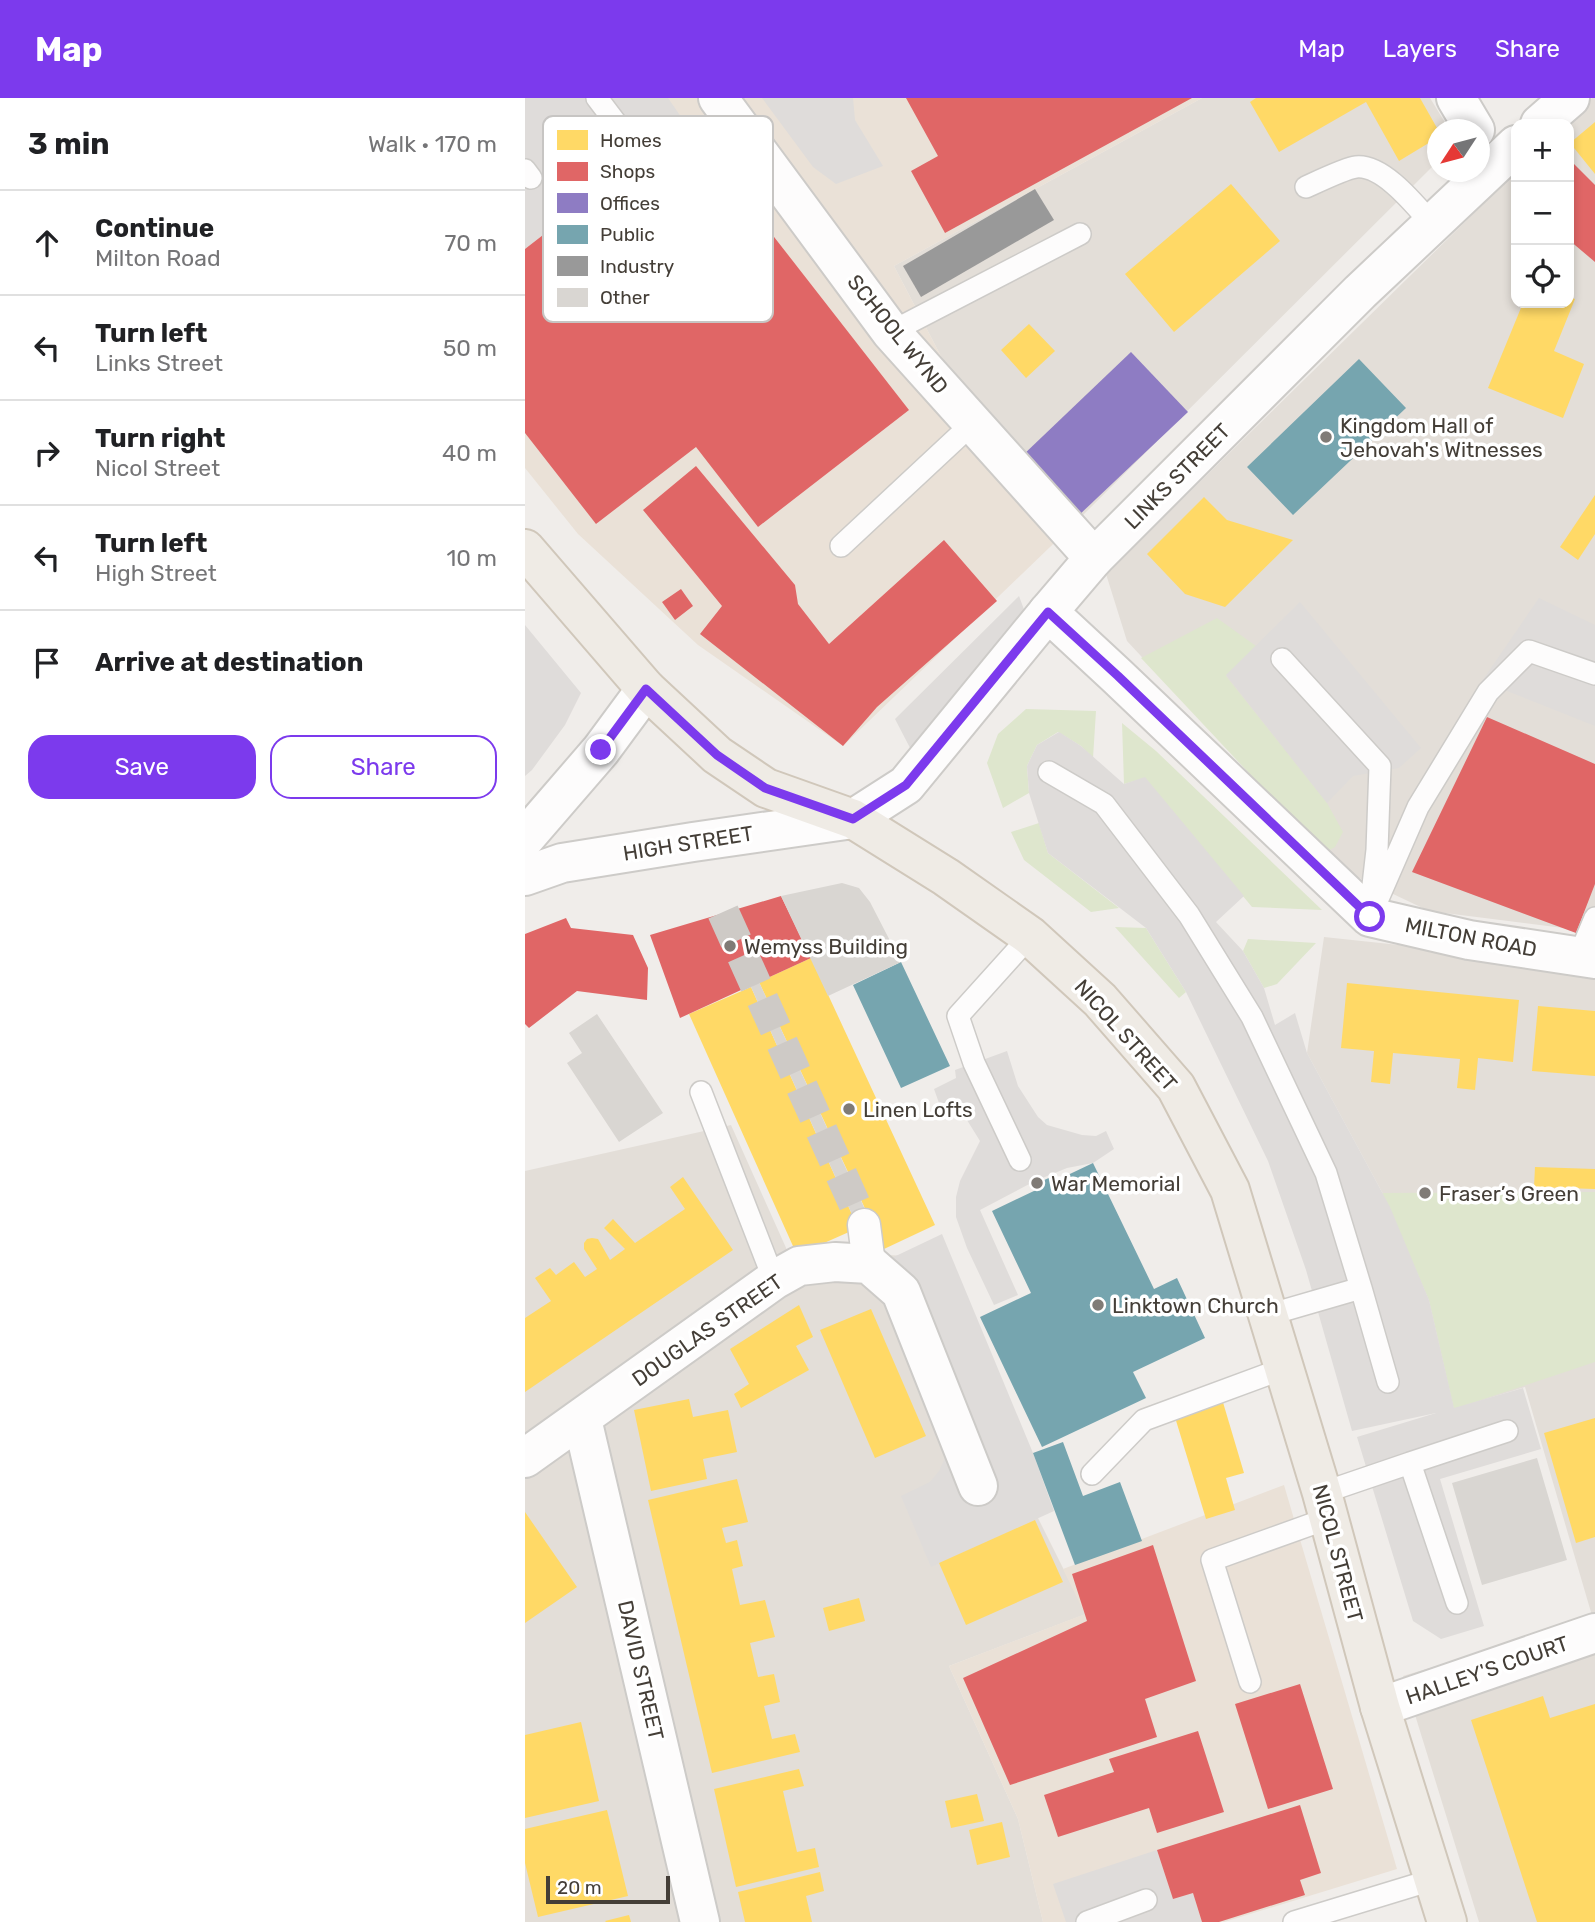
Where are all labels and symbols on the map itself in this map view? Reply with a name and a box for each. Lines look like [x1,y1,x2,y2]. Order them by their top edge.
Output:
legend [543,116,773,322]
north arrow [1427,119,1490,182]
text: Homes [600,129,662,152]
text: Shops [600,160,655,183]
text: Offices [600,192,660,215]
text: Public [600,223,655,246]
text: Industry [600,255,674,278]
street label: SCHOOL WYND [842,269,954,399]
text: Other [600,286,651,309]
place label: Kingdom Hall of Jehovah's Witnesses [1340,413,1543,462]
street label: LINKS STREET [1119,418,1235,534]
marker: Kingdom Hall of Jehovah's Witnesses [1318,429,1334,445]
route end [585,734,616,765]
street label: HIGH STREET [621,820,755,866]
route start [1354,901,1385,932]
street label: MILTON ROAD [1403,912,1539,962]
place label: Wemyss Building [744,934,908,959]
marker: Wemyss Building [722,938,738,954]
street label: NICOL STREET [1069,974,1183,1096]
place label: Linen Lofts [863,1097,973,1122]
marker: Linen Lofts [841,1101,857,1117]
place label: War Memorial [1051,1171,1181,1196]
marker: War Memorial [1029,1175,1045,1191]
place label: Fraser’s Green [1439,1181,1579,1206]
marker: Fraser’s Green [1417,1185,1433,1201]
street label: DOUGLAS STREET [627,1269,787,1391]
place label: Linktown Church [1112,1293,1279,1318]
marker: Linktown Church [1090,1297,1106,1313]
street label: NICOL STREET [1308,1481,1368,1625]
street label: DAVID STREET [613,1598,669,1742]
street label: HALLEY'S COURT [1402,1630,1572,1710]
scale bar [546,1873,670,1905]

